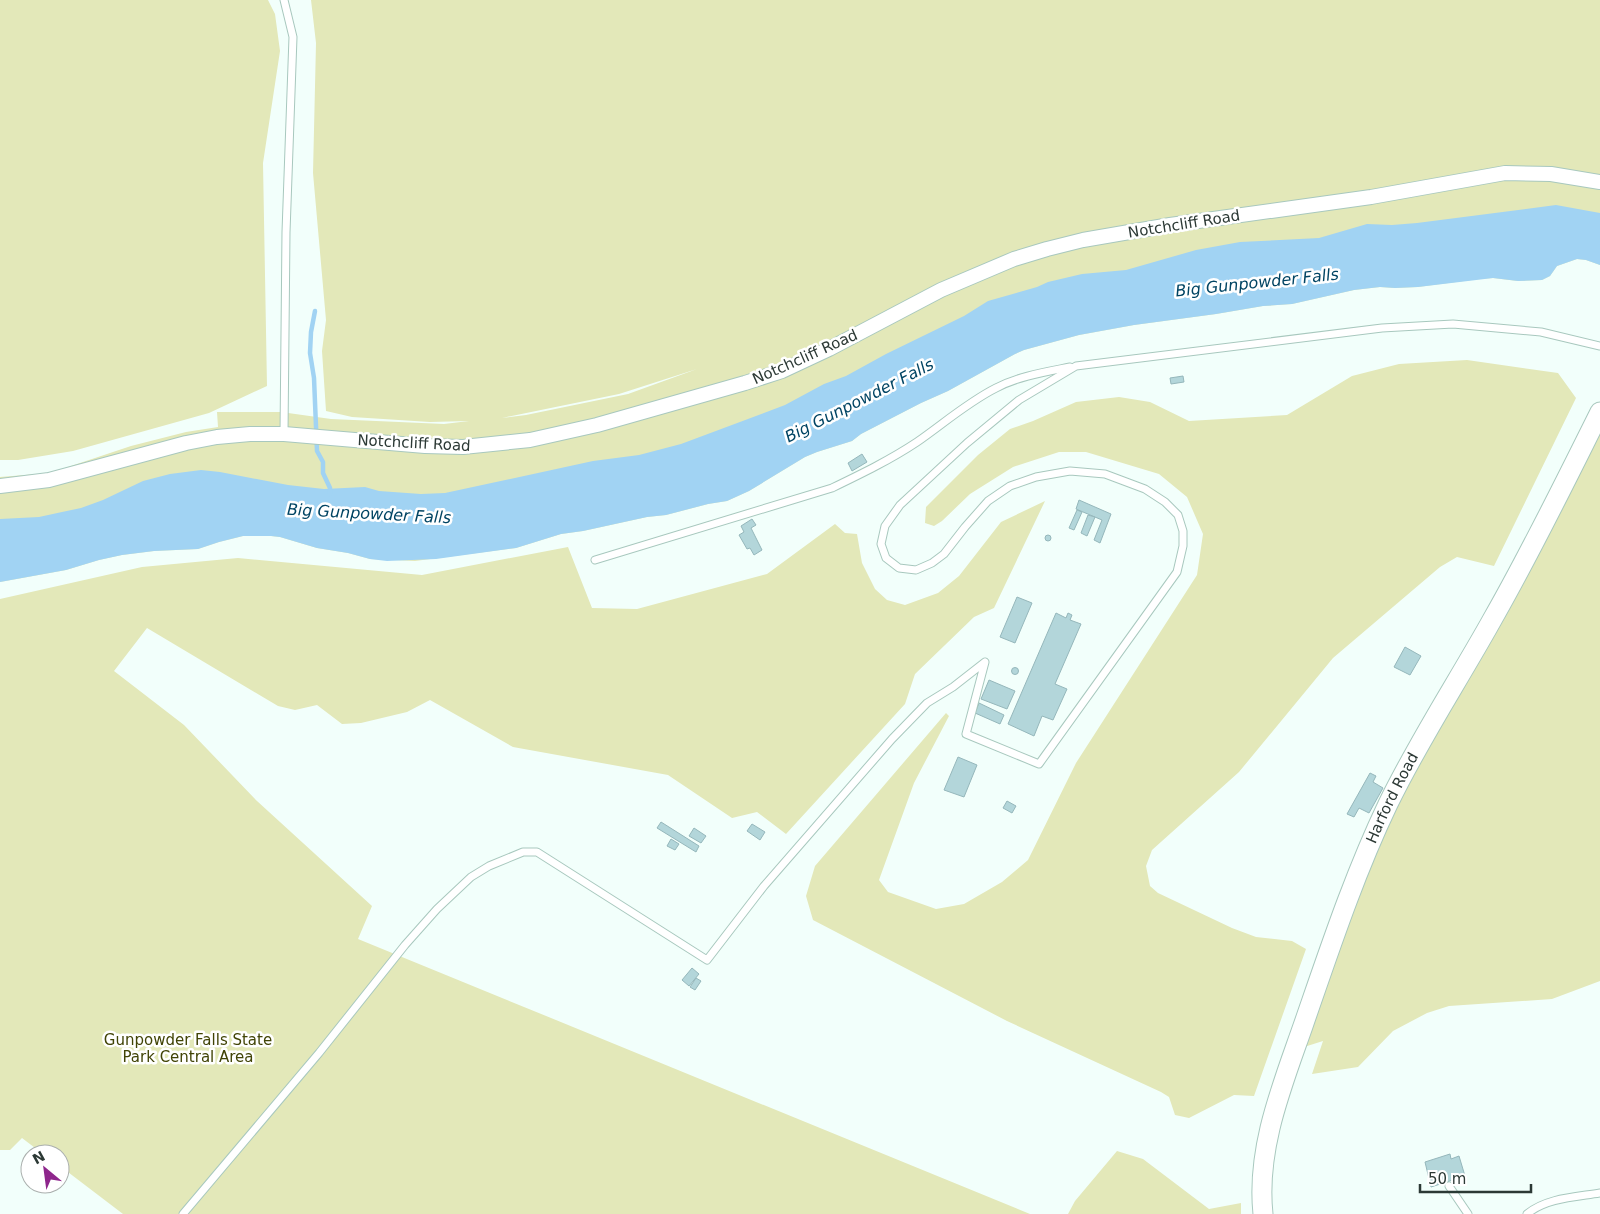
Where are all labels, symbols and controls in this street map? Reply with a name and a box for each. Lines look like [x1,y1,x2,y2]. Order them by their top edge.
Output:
street label: Notchcliff Road [1127,206,1241,242]
water label: Big Gunpowder Falls [1174,264,1340,301]
street label: Notchcliff Road [750,326,860,388]
water label: Big Gunpowder Falls [782,355,937,446]
street label: Notchcliff Road [357,431,471,455]
water label: Big Gunpowder Falls [286,500,451,527]
street label: Harford Road [1362,749,1422,846]
park label: Gunpowder Falls State Park Central Area [104,1031,272,1066]
north arrow [20,1144,70,1194]
text: N [30,1148,48,1167]
scale bar [1420,1162,1531,1194]
text: 50 m [1428,1170,1466,1188]

